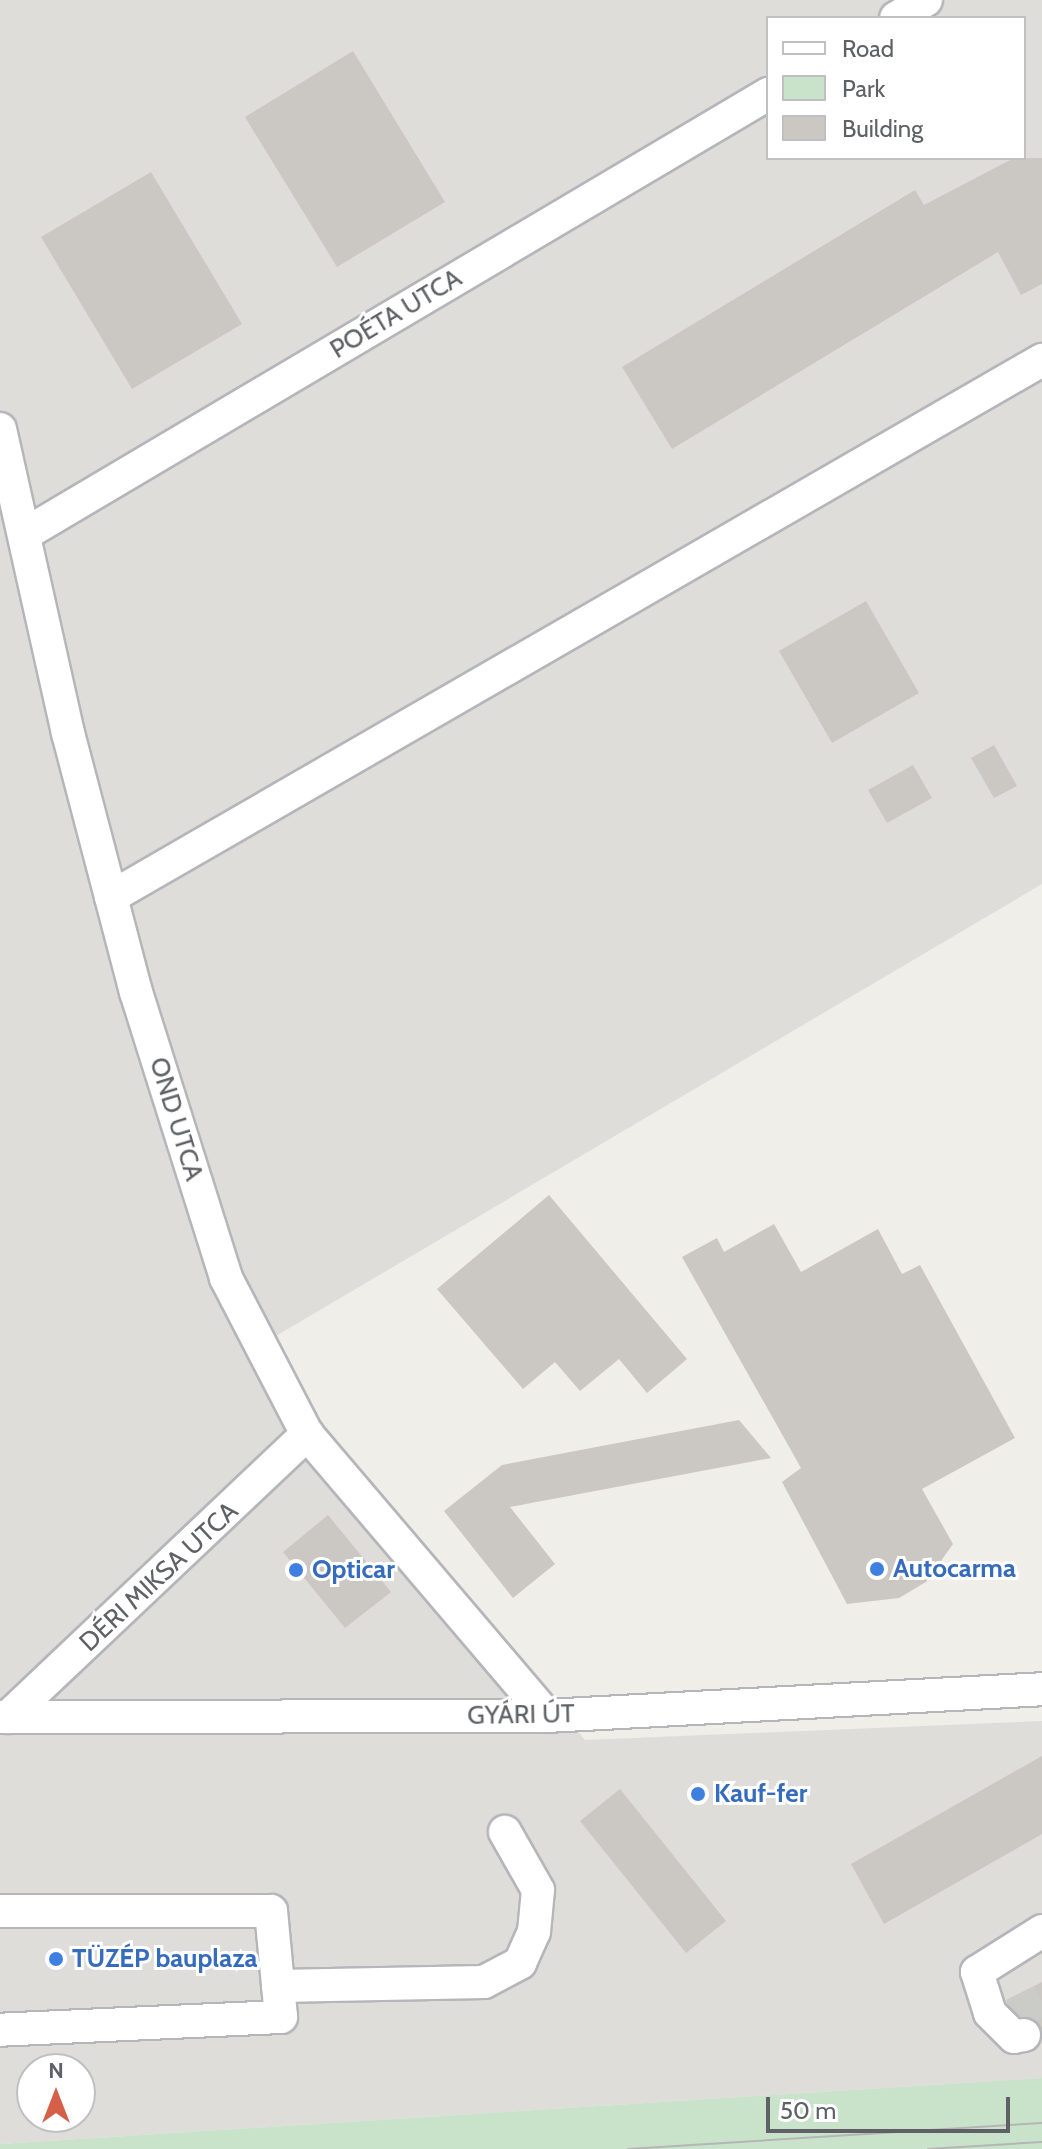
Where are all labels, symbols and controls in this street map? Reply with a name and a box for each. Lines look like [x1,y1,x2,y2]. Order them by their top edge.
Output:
legend [766,16,1026,160]
text: Road [842,34,894,63]
text: Park [842,74,885,103]
text: Building [842,114,923,143]
street label: POÉTA UTCA [325,263,467,365]
street label: OND UTCA [142,1054,210,1184]
street label: DÉRI MIKSA UTCA [73,1496,245,1658]
place label: Autocarma [893,1553,1016,1585]
place label: Opticar [312,1554,395,1586]
marker: Autocarma [868,1560,886,1578]
marker: Opticar [287,1561,305,1579]
street label: GYÁRI ÚT [467,1698,575,1732]
place label: Kauf-fer [714,1778,807,1810]
marker: Kauf-fer [689,1785,707,1803]
place label: TÜZÉP bauplaza [72,1943,257,1975]
marker: TÜZÉP bauplaza [47,1950,65,1968]
north arrow [16,2053,96,2133]
text: N [48,2057,64,2084]
scale bar [770,2081,1014,2131]
text: 50 m [780,2096,836,2125]

